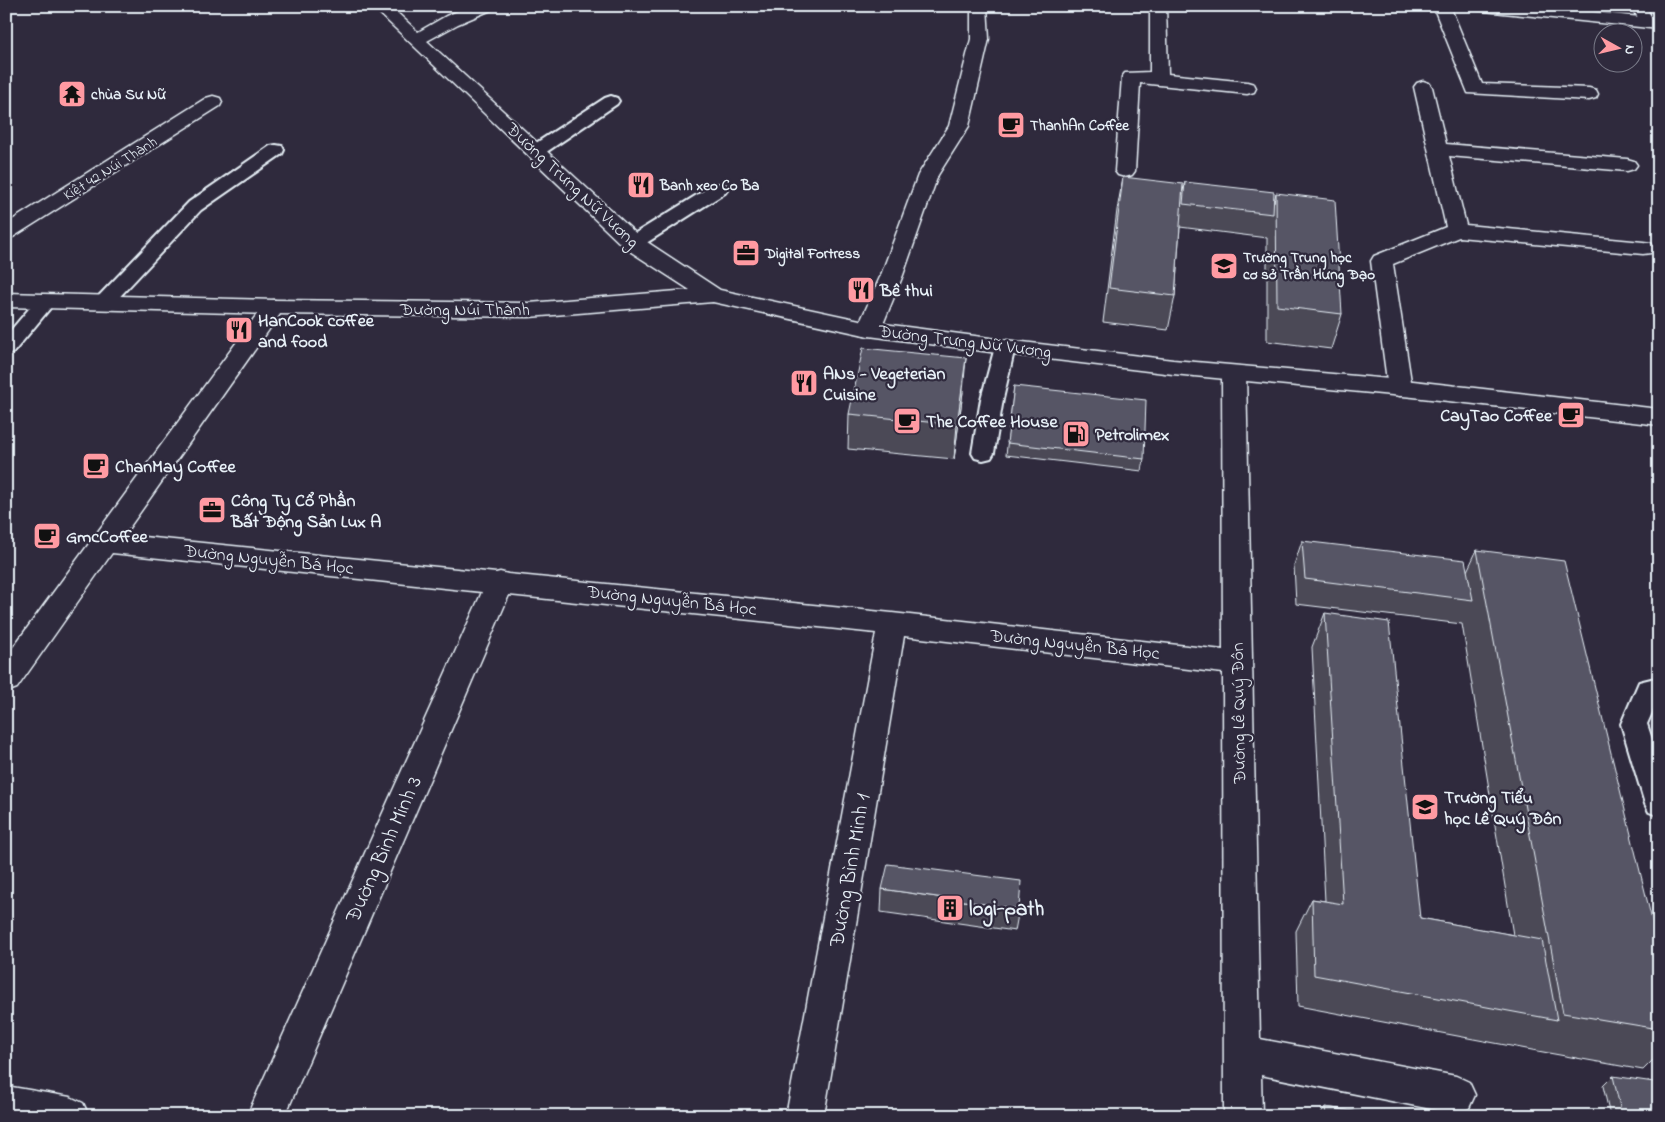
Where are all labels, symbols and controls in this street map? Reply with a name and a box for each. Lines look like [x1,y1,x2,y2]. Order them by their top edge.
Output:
north arrow [1592,22,1642,72]
text: N [1618,43,1640,56]
temple icon: chùa Sư Nữ [57,79,87,109]
place label: chùa Sư Nữ [91,84,166,106]
cafe icon: ThanhAn Coffee [996,110,1026,140]
place label: ThanhAn Coffee [1030,115,1130,137]
street label: Đường Trưng Nữ Vương [498,117,644,256]
street label: Kiệt 42 Núi Thành [59,131,162,206]
restaurant icon: Banh xeo Co Ba [626,170,656,200]
place label: Banh xeo Co Ba [659,175,759,197]
office icon: Digital Fortress [731,238,761,268]
place label: Digital Fortress [764,243,860,267]
place label: Trường Trung học cơ sở Trần Hưng Đạo [1243,247,1375,288]
school or university icon: Trường Trung học cơ sở Trần Hưng Đạo [1209,251,1239,281]
restaurant icon: Bê thui [846,275,876,305]
place label: Bê thui [879,279,933,305]
street label: Đường Núi Thành [399,298,530,325]
place label: HanCook coffee and food [258,309,375,356]
restaurant icon: HanCook coffee and food [224,315,254,345]
street label: Đường Trưng Nữ Vương [876,319,1053,367]
place label: ANs - Vegeterian Cuisine [823,362,945,409]
restaurant icon: ANs - Vegeterian Cuisine [789,368,819,398]
cafe icon: CayTao Coffee [1556,400,1586,430]
place label: CayTao Coffee [1440,404,1553,431]
cafe icon: The Coffee House [892,406,922,436]
place label: The Coffee House [926,410,1058,436]
fuel station icon: Petrolimex [1061,419,1091,449]
place label: Petrolimex [1095,423,1169,449]
cafe icon: ChanMay Coffee [81,451,111,481]
place label: ChanMay Coffee [115,455,236,482]
place label: Công Ty Cổ Phần Bất Động Sản Lux A [230,489,381,537]
office icon: Công Ty Cổ Phần Bất Động Sản Lux A [197,495,227,525]
cafe icon: GmcCoffee [32,521,62,551]
place label: GmcCoffee [66,525,148,551]
street label: Đường Nguyễn Bá Học [182,539,355,584]
street label: Đường Nguyễn Bá Học [585,580,758,625]
street label: Đường Nguyễn Bá Học [988,624,1161,669]
street label: Đường Lê Quý Đôn [1226,642,1255,785]
street label: Đường Bình Minh 3 [339,772,432,930]
place label: Trường Tiểu học Lê Quý Đôn [1444,786,1562,834]
street label: Đường Bình Minh 1 [823,791,881,951]
school or university icon: Trường Tiểu học Lê Quý Đôn [1410,792,1440,822]
building icon: logi-path [935,893,965,923]
place label: logi-path [969,895,1044,927]

